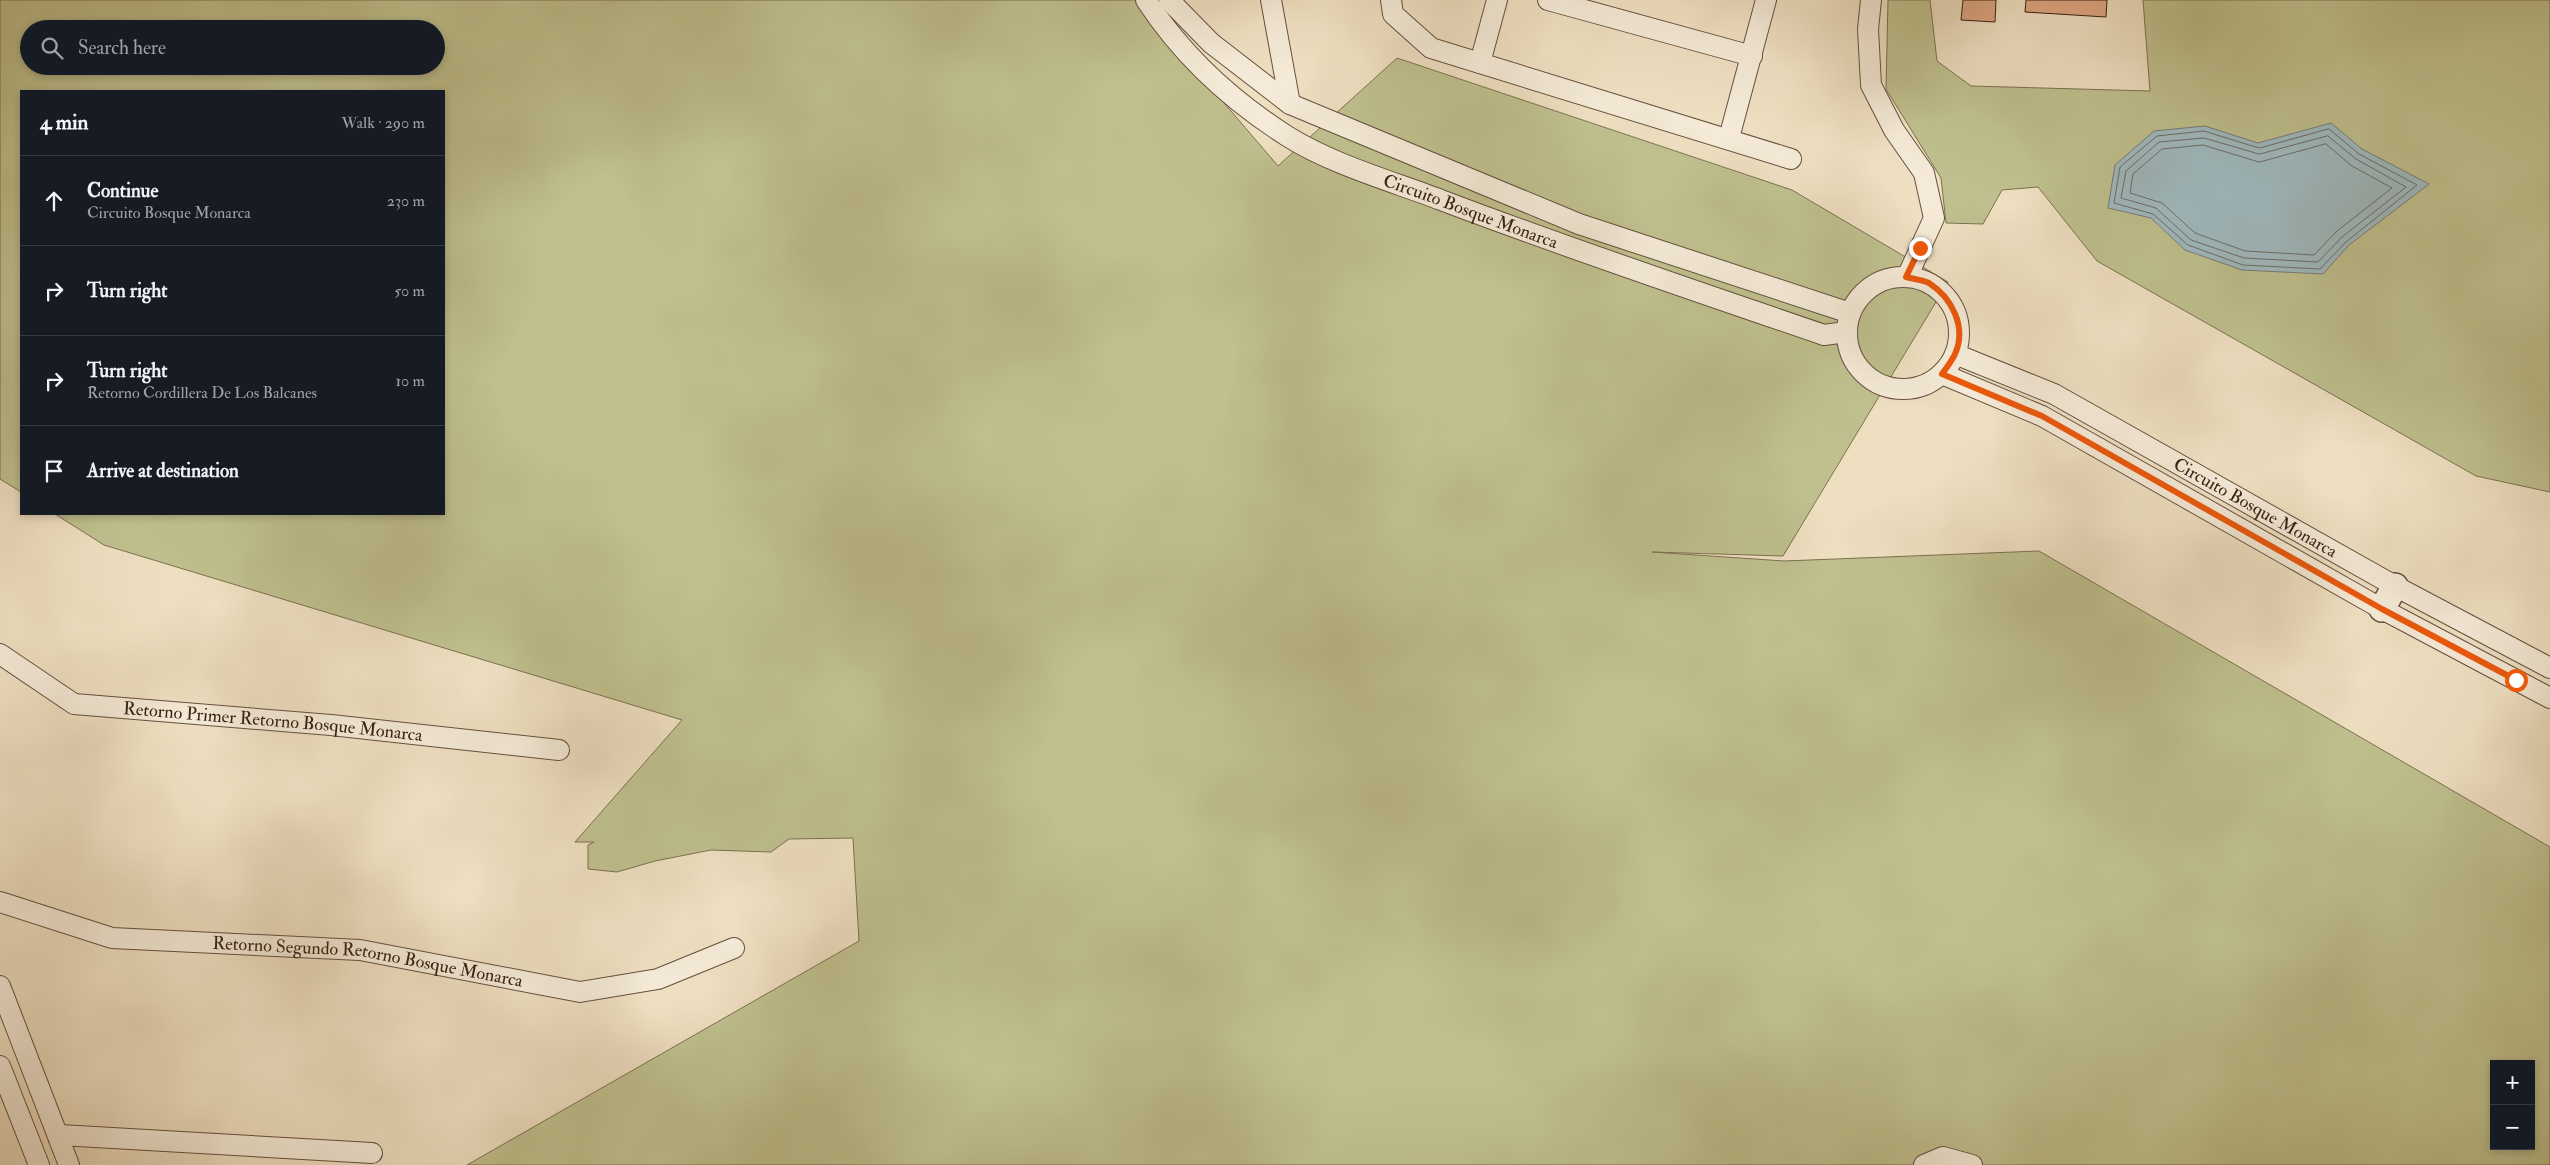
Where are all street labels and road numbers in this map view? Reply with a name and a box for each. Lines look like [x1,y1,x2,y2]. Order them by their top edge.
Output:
street label: Circuito Bosque Monarca [1380,169,1562,254]
street label: Circuito Bosque Monarca [2169,452,2342,563]
street label: Retorno Primer Retorno Bosque Monarca [122,697,424,747]
street label: Retorno Segundo Retorno Bosque Monarca [212,931,525,992]

